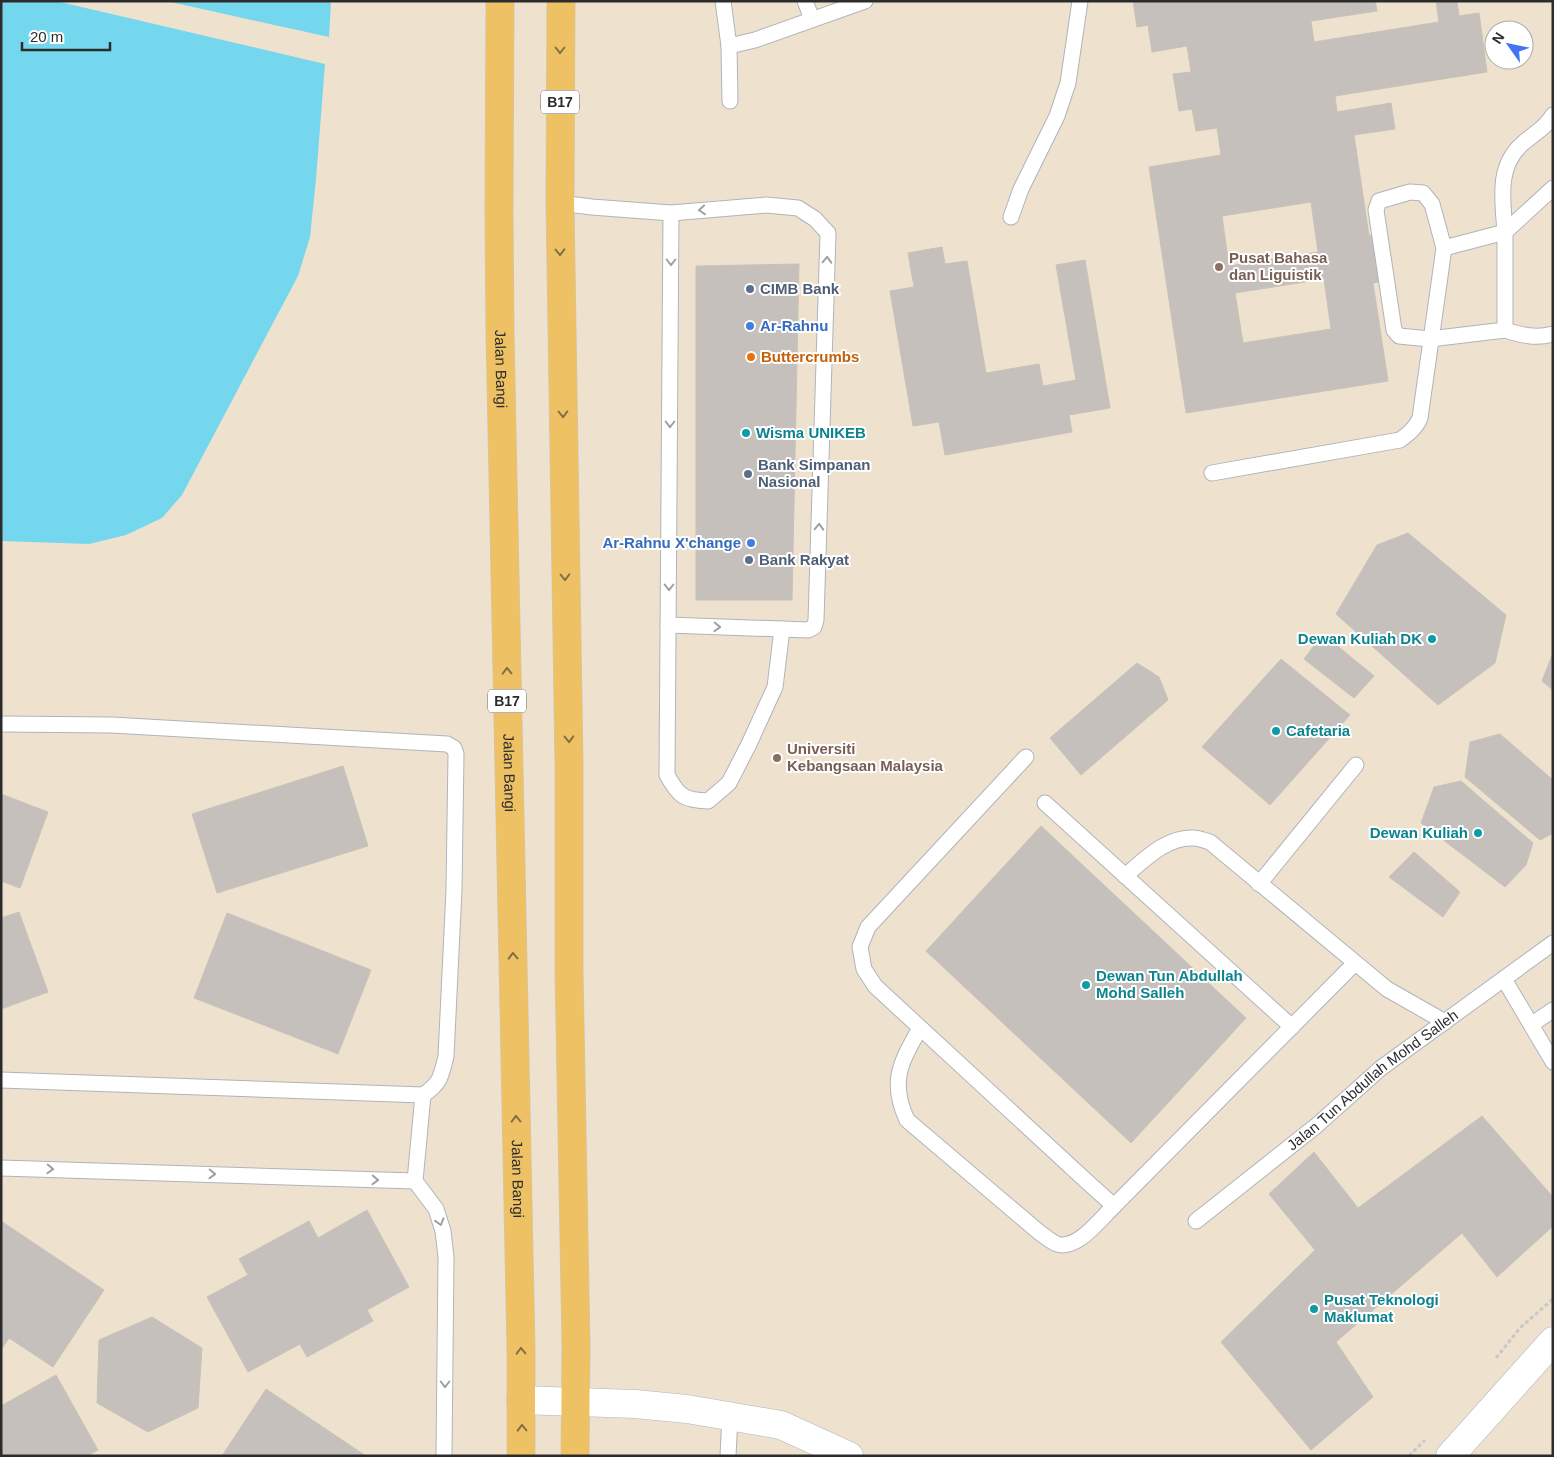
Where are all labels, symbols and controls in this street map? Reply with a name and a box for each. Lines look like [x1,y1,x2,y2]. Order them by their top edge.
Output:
scale bar [22,20,110,52]
north arrow [1484,20,1534,70]
text: 20 m [30,28,63,45]
text: N [1489,29,1508,47]
one-way arrow [555,46,565,54]
road number: B17 [541,90,579,114]
one-way arrow [698,205,706,216]
one-way arrow [555,248,566,256]
place label: Pusat Bahasa dan Liguistik [1229,249,1328,283]
one-way arrow [822,256,832,264]
one-way arrow [666,258,676,266]
marker: Pusat Bahasa dan Liguistik [1213,261,1225,273]
place label: CIMB Bank [760,280,840,297]
marker: CIMB Bank [744,283,756,295]
place label: Ar-Rahnu [760,317,828,334]
marker: Ar-Rahnu [744,320,756,332]
street label: Jalan Bangi [492,330,511,408]
place label: Buttercrumbs [761,348,859,365]
marker: Buttercrumbs [745,351,757,363]
one-way arrow [558,411,568,419]
one-way arrow [665,420,675,428]
place label: Wisma UNIKEB [756,424,866,441]
marker: Wisma UNIKEB [740,427,752,439]
place label: Bank Simpanan Nasional [758,456,871,490]
marker: Bank Simpanan Nasional [742,468,754,480]
one-way arrow [814,523,824,531]
place label: Ar-Rahnu X'change [602,534,741,551]
marker: Ar-Rahnu X'change [745,537,757,549]
place label: Bank Rakyat [759,551,849,568]
marker: Bank Rakyat [743,554,755,566]
one-way arrow [560,573,571,581]
one-way arrow [663,583,674,591]
one-way arrow [713,621,721,632]
place label: Dewan Kuliah DK [1298,630,1422,647]
marker: Dewan Kuliah DK [1426,633,1438,645]
one-way arrow [502,667,512,675]
road number: B17 [488,689,526,712]
place label: Cafetaria [1286,722,1351,739]
marker: Cafetaria [1270,725,1282,737]
street label: Jalan Bangi [500,734,519,812]
one-way arrow [564,736,574,744]
place label: Universiti Kebangsaan Malaysia [787,740,944,774]
marker: Universiti Kebangsaan Malaysia [771,752,783,764]
place label: Dewan Kuliah [1370,824,1468,841]
marker: Dewan Kuliah [1472,827,1484,839]
one-way arrow [507,952,518,960]
place label: Dewan Tun Abdullah Mohd Salleh [1096,967,1243,1001]
marker: Dewan Tun Abdullah Mohd Salleh [1080,979,1092,991]
street label: Jalan Tun Abdullah Mohd Salleh [1284,1006,1461,1154]
one-way arrow [511,1115,521,1122]
street label: Jalan Bangi [509,1139,527,1218]
one-way arrow [46,1164,54,1174]
one-way arrow [209,1169,217,1180]
one-way arrow [371,1174,379,1185]
one-way arrow [435,1217,445,1226]
place label: Pusat Teknologi Maklumat [1324,1291,1439,1325]
marker: Pusat Teknologi Maklumat [1308,1303,1320,1315]
one-way arrow [515,1347,526,1355]
one-way arrow [440,1380,450,1388]
one-way arrow [516,1424,527,1432]

